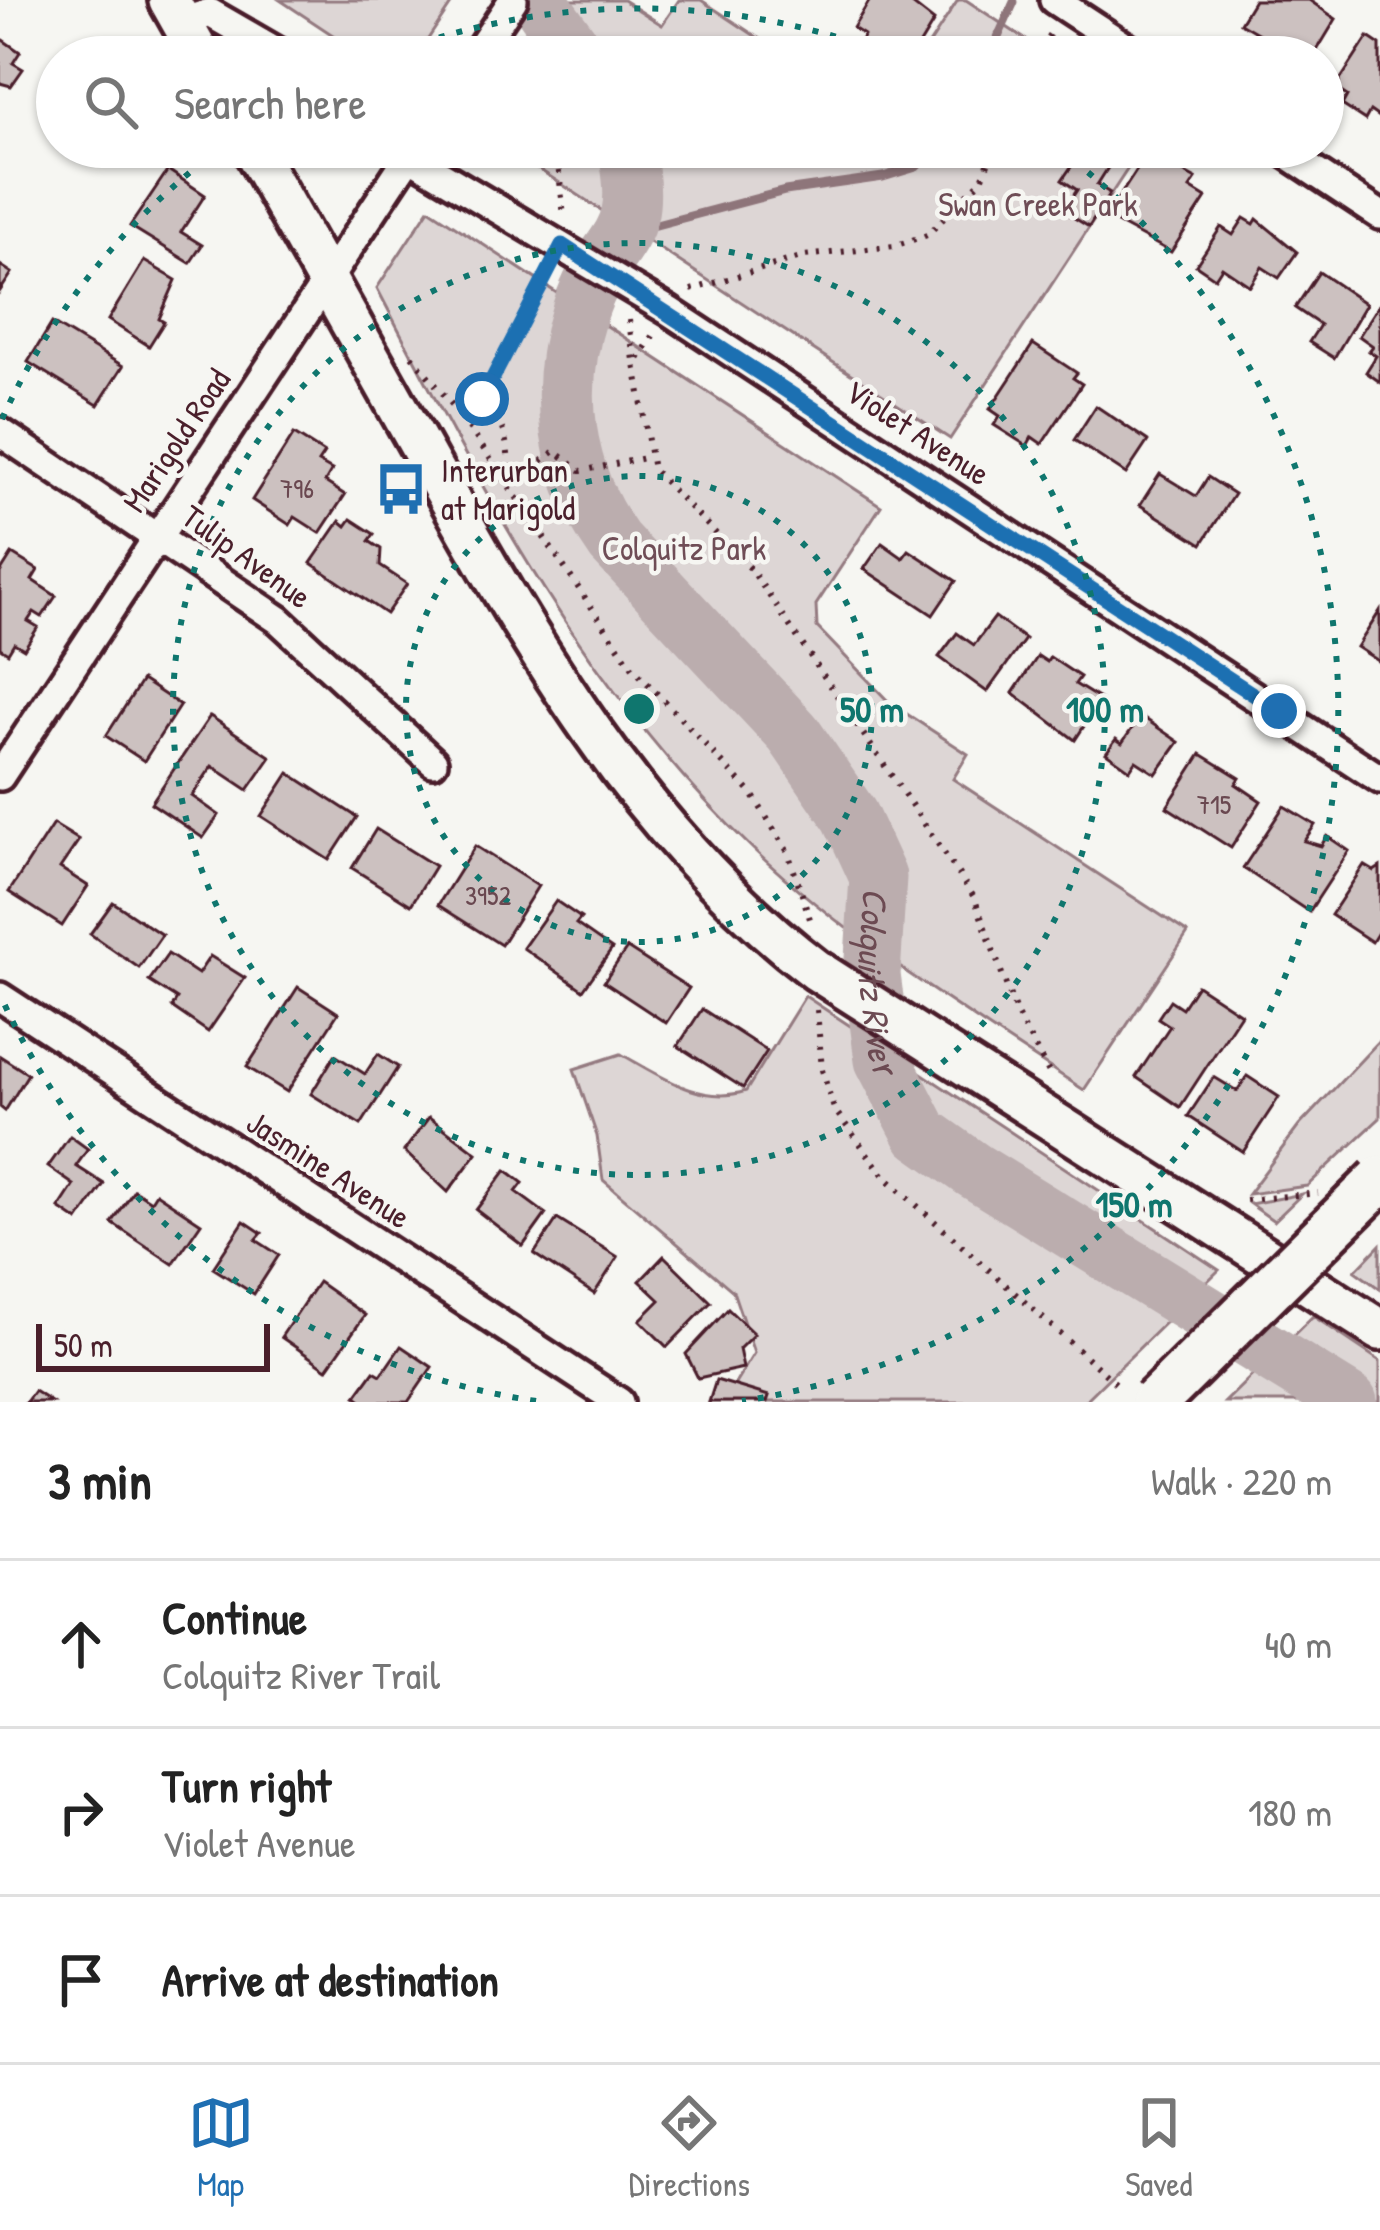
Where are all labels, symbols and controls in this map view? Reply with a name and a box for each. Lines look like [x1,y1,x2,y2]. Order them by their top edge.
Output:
search box [36,36,1344,168]
icon: search [78,69,144,135]
text: Search here [174,72,366,133]
park label: Swan Creek Park [938,182,1138,226]
street label: Marigold Road [112,360,241,521]
street label: Violet Avenue [837,369,999,495]
route start [455,372,509,426]
place label: Interurban at Marigold [441,448,575,531]
bus stop icon: Interurban at Marigold [372,460,430,518]
house number: 796 [280,470,314,506]
street label: Tulip Avenue [173,494,321,619]
park label: Colquitz Park [602,526,766,571]
text: 50 m [840,684,904,733]
text: 100 m [1066,684,1144,733]
route end [1252,684,1306,738]
centre of rings [618,688,660,730]
house number: 715 [1197,786,1231,822]
house number: 3952 [465,877,511,913]
water label: Colquitz River [847,887,913,1087]
street label: Jasmine Avenue [239,1100,419,1238]
text: 150 m [1095,1179,1173,1228]
scale bar [36,1318,270,1371]
text: 50 m [54,1323,113,1367]
text: 3 min [48,1446,152,1515]
text: Walk · 220 m [1151,1454,1332,1507]
text: Continue [162,1587,307,1648]
icon: ahead [48,1611,114,1677]
text: 40 m [1264,1617,1332,1670]
text: Colquitz River Trail [162,1648,440,1701]
text: Turn right [162,1755,331,1816]
icon: right [48,1779,114,1845]
text: 180 m [1248,1785,1332,1838]
text: Violet Avenue [162,1816,356,1869]
icon: arrive [48,1947,114,2013]
text: Arrive at destination [162,1949,499,2010]
tab: Map [188,2090,254,2206]
tab: Directions [629,2090,750,2206]
tab: Saved [1125,2090,1192,2206]

